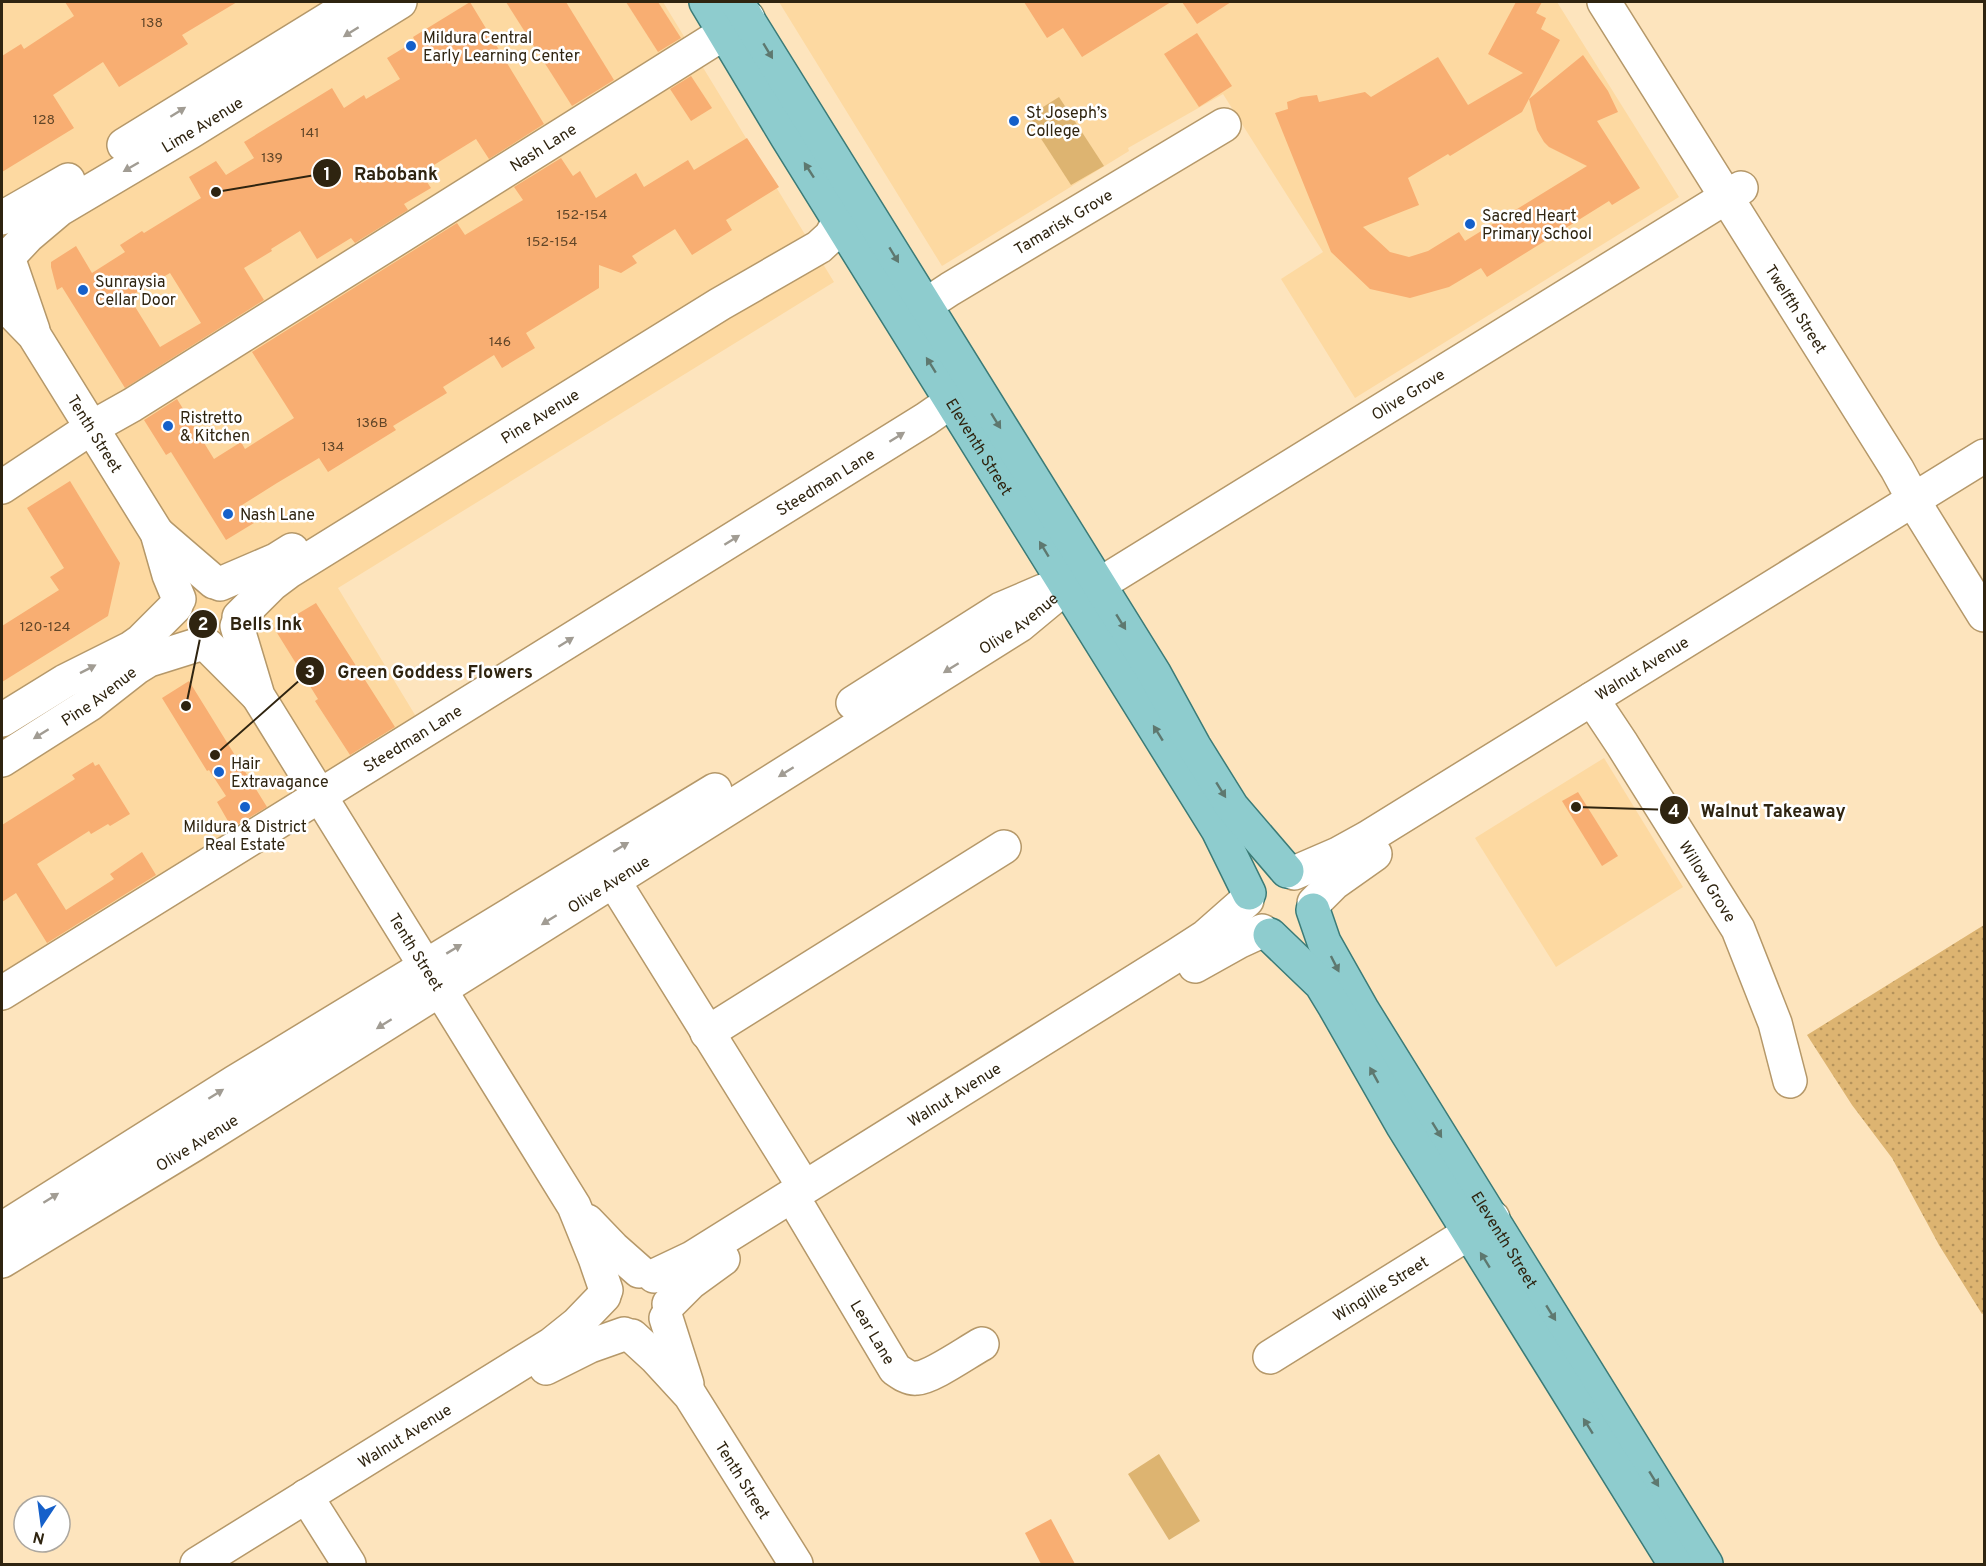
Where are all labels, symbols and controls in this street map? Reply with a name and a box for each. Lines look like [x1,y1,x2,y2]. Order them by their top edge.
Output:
house number: 138 [141,15,163,32]
one-way arrow [343,27,359,38]
place label: Mildura Central Early Learning Center [423,29,580,67]
marker: Mildura Central Early Learning Center [404,39,418,53]
one-way arrow [762,43,773,59]
street label: Lime Avenue [159,93,248,159]
place label: St Joseph’s College [1026,104,1107,142]
one-way arrow [169,107,186,118]
house number: 128 [33,112,55,129]
marker: St Joseph’s College [1007,114,1021,128]
street label: Nash Lane [507,120,581,177]
house number: 141 [301,125,319,142]
house number: 139 [261,150,283,167]
callout: Rabobank [312,155,450,191]
one-way arrow [122,162,139,172]
one-way arrow [803,162,814,178]
text: 1 [323,164,331,187]
text: Rabobank [354,164,438,187]
street label: Tamarisk Grove [1011,186,1117,260]
house number: 152-154 [557,207,607,224]
place label: Sacred Heart Primary School [1482,207,1592,245]
marker: Sacred Heart Primary School [1463,217,1477,231]
house number: 152-154 [527,234,577,251]
one-way arrow [888,247,899,263]
street label: Twelfth Street [1759,262,1830,358]
place label: Sunraysia Cellar Door [95,273,176,311]
marker: Sunraysia Cellar Door [76,283,90,297]
house number: 146 [489,334,511,351]
one-way arrow [925,357,936,374]
street label: Olive Grove [1368,365,1449,426]
street label: Pine Avenue [498,386,584,449]
street label: Tenth Street [62,392,125,477]
street label: Eleventh Street [940,395,1015,500]
place label: Ristretto & Kitchen [180,409,250,447]
one-way arrow [991,413,1002,429]
house number: 136B [356,415,388,432]
marker: Ristretto & Kitchen [161,419,175,433]
one-way arrow [889,431,905,442]
house number: 134 [322,439,344,456]
street label: Steedman Lane [773,445,879,522]
place label: Nash Lane [240,506,315,526]
marker: Nash Lane [221,507,235,521]
one-way arrow [723,534,740,545]
one-way arrow [1039,541,1050,557]
street label: Olive Avenue [976,589,1063,660]
callout: Bells Ink [188,606,314,642]
text: 2 [197,614,209,637]
text: Bells Ink [230,614,302,637]
one-way arrow [1116,614,1127,630]
house number: 120-124 [20,619,70,636]
street label: Walnut Avenue [1592,633,1693,706]
one-way arrow [558,637,574,648]
callout: Green Goddess Flowers [295,653,545,689]
text: 3 [305,662,315,685]
text: Green Goddess Flowers [337,662,533,685]
street label: Pine Avenue [58,663,142,732]
one-way arrow [943,663,959,674]
one-way arrow [79,664,96,674]
street label: Steedman Lane [360,702,466,778]
one-way arrow [1153,725,1164,741]
one-way arrow [33,729,50,740]
place label: Hair Extravagance [231,755,329,793]
marker: Hair Extravagance [212,765,226,779]
one-way arrow [778,766,794,777]
one-way arrow [1216,781,1227,798]
callout: Walnut Takeaway [1659,792,1858,828]
marker: Mildura & District Real Estate [238,800,252,814]
text: 4 [1668,801,1680,824]
text: Walnut Takeaway [1700,801,1846,824]
place label: Mildura & District Real Estate [183,818,307,856]
street label: Willow Grove [1673,838,1739,927]
one-way arrow [613,842,629,853]
street label: Olive Avenue [564,852,654,919]
street label: Tenth Street [383,910,446,996]
one-way arrow [541,914,557,925]
one-way arrow [446,944,463,954]
one-way arrow [1331,955,1340,972]
one-way arrow [376,1019,393,1030]
street label: Walnut Avenue [905,1059,1006,1133]
one-way arrow [1369,1066,1379,1083]
one-way arrow [208,1089,224,1100]
street label: Olive Avenue [153,1111,243,1177]
one-way arrow [1431,1122,1442,1138]
street label: Eleventh Street [1465,1188,1541,1293]
one-way arrow [43,1192,59,1203]
one-way arrow [1480,1252,1491,1268]
street label: Wingillie Street [1330,1253,1433,1327]
street label: Lear Lane [844,1297,898,1369]
one-way arrow [1546,1305,1557,1321]
street label: Walnut Avenue [355,1401,456,1474]
one-way arrow [1583,1418,1594,1434]
street label: Tenth Street [710,1438,773,1524]
one-way arrow [1648,1471,1659,1487]
north arrow [12,1494,72,1554]
text: N [31,1526,47,1548]

